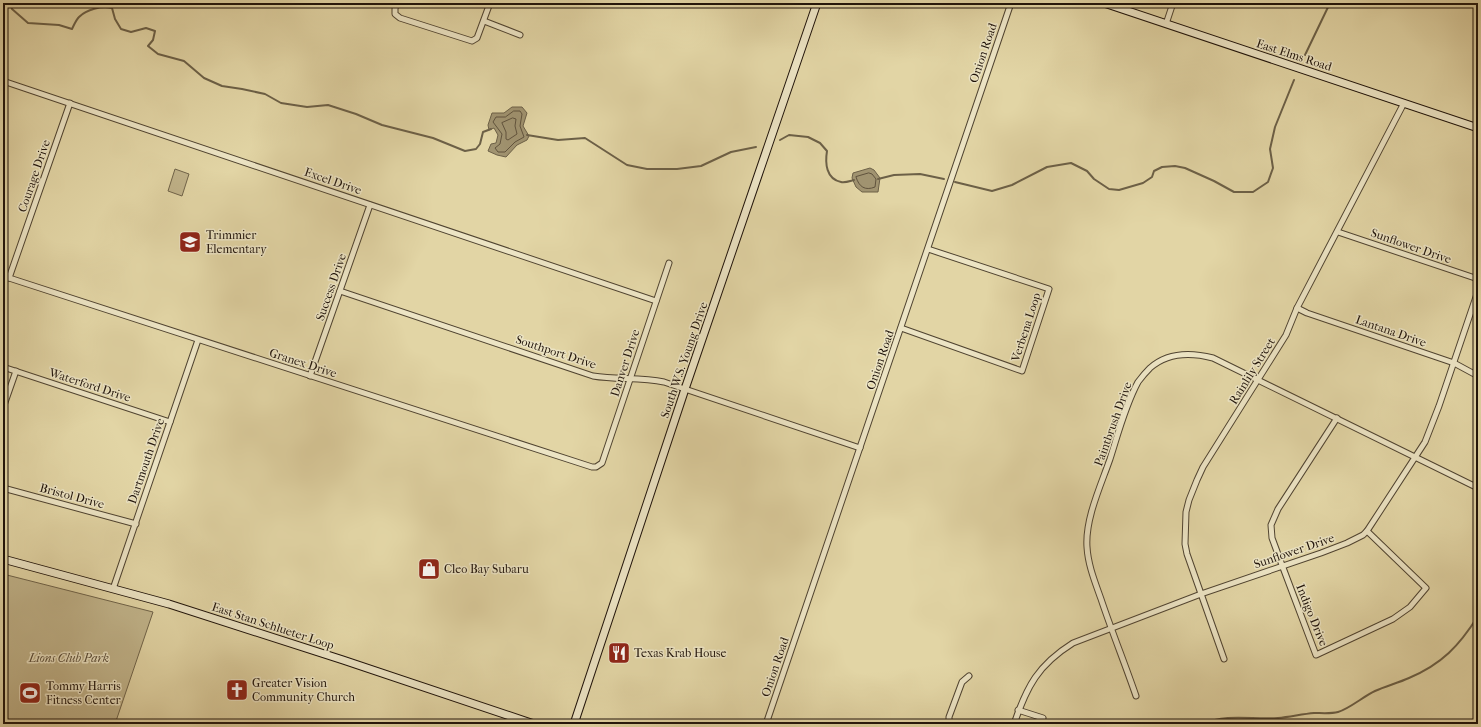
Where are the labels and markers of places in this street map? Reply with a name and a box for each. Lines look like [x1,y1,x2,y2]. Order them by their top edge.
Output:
place label: Trimmier Elementary [206,228,267,256]
school or university icon: Trimmier Elementary [177,229,203,255]
shop icon: Cleo Bay Subaru [416,556,442,582]
place label: Cleo Bay Subaru [444,562,529,576]
restaurant icon: Texas Krab House [606,640,632,666]
place label: Texas Krab House [634,646,727,660]
place label: Greater Vision Community Church [252,676,355,704]
church icon: Greater Vision Community Church [224,677,250,703]
place label: Tommy Harris Fitness Center [46,679,122,707]
sports icon: Tommy Harris Fitness Center [17,680,43,706]

